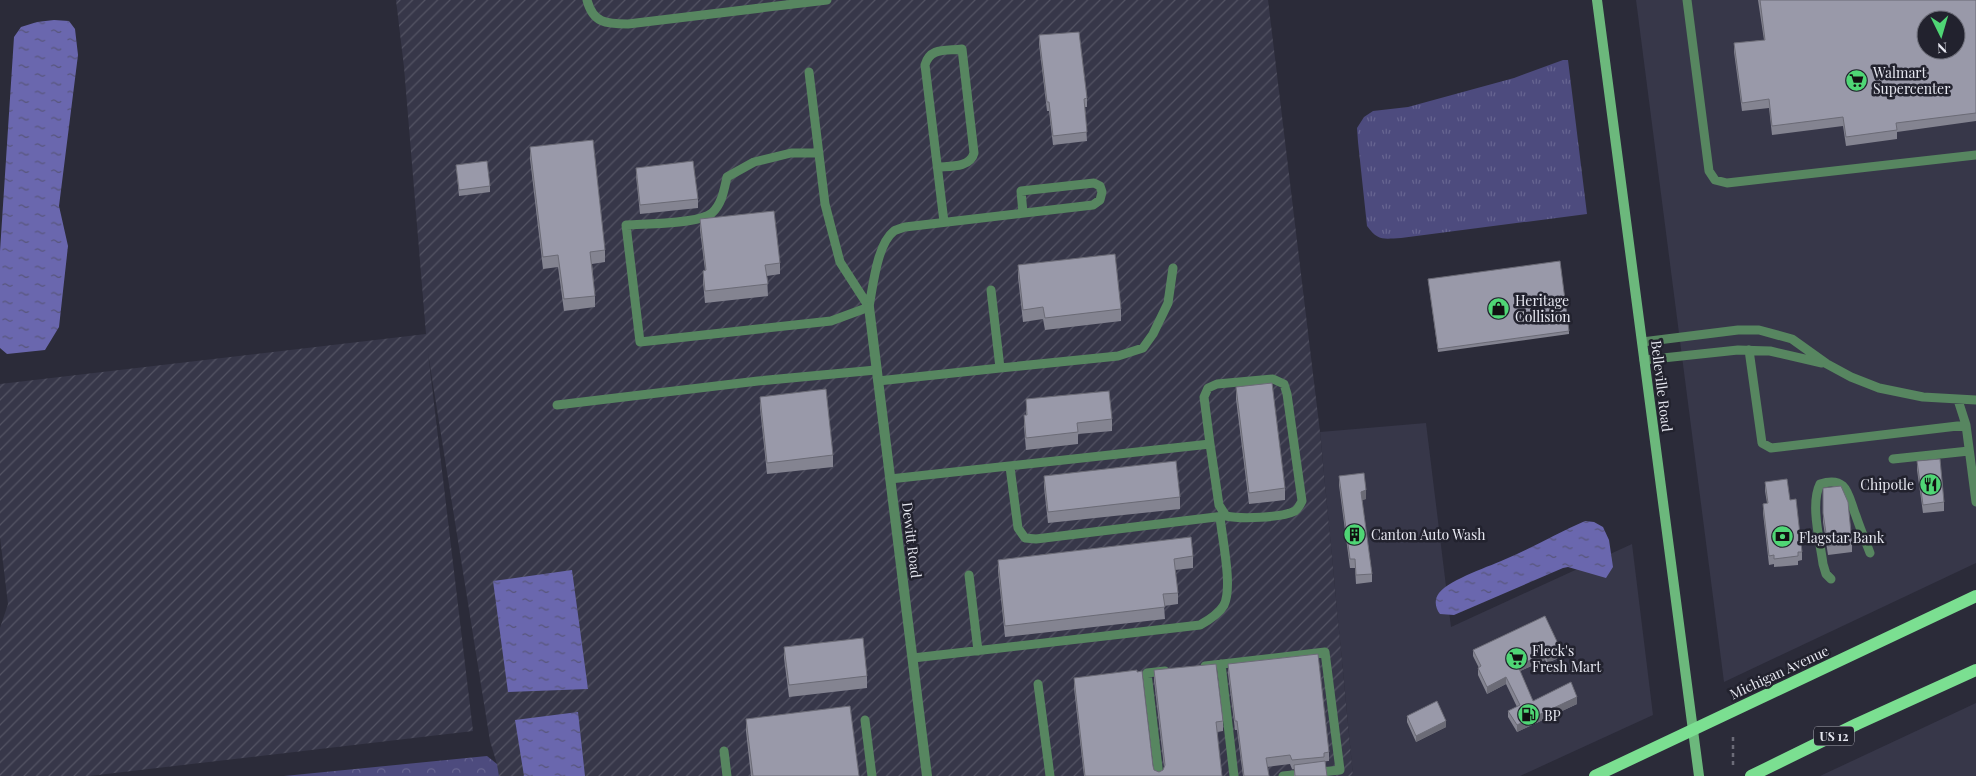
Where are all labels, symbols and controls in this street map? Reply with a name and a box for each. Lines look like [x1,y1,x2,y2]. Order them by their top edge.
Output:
north arrow [1916,10,1966,60]
text: N [1936,39,1948,58]
place label: Walmart Supercenter [1872,63,1951,98]
supermarket icon: Walmart Supercenter [1845,68,1869,92]
place label: Heritage Collision [1515,291,1571,326]
shop icon: Heritage Collision [1487,296,1511,320]
street label: Belleville Road [1647,339,1677,433]
restaurant icon: Chipotle [1918,472,1942,496]
place label: Chipotle [1860,475,1914,494]
street label: Dewitt Road [898,501,926,579]
building icon: Canton Auto Wash [1343,522,1367,546]
place label: Canton Auto Wash [1371,525,1486,544]
bank icon: Flagstar Bank [1771,525,1795,549]
place label: Flagstar Bank [1799,528,1885,547]
place label: Fleck's Fresh Mart [1532,641,1602,676]
street label: Michigan Avenue [1726,641,1832,703]
supermarket icon: Fleck's Fresh Mart [1504,646,1528,670]
fuel station icon: BP [1516,703,1540,727]
place label: BP [1544,706,1561,725]
road number: US 12 [1814,726,1854,746]

